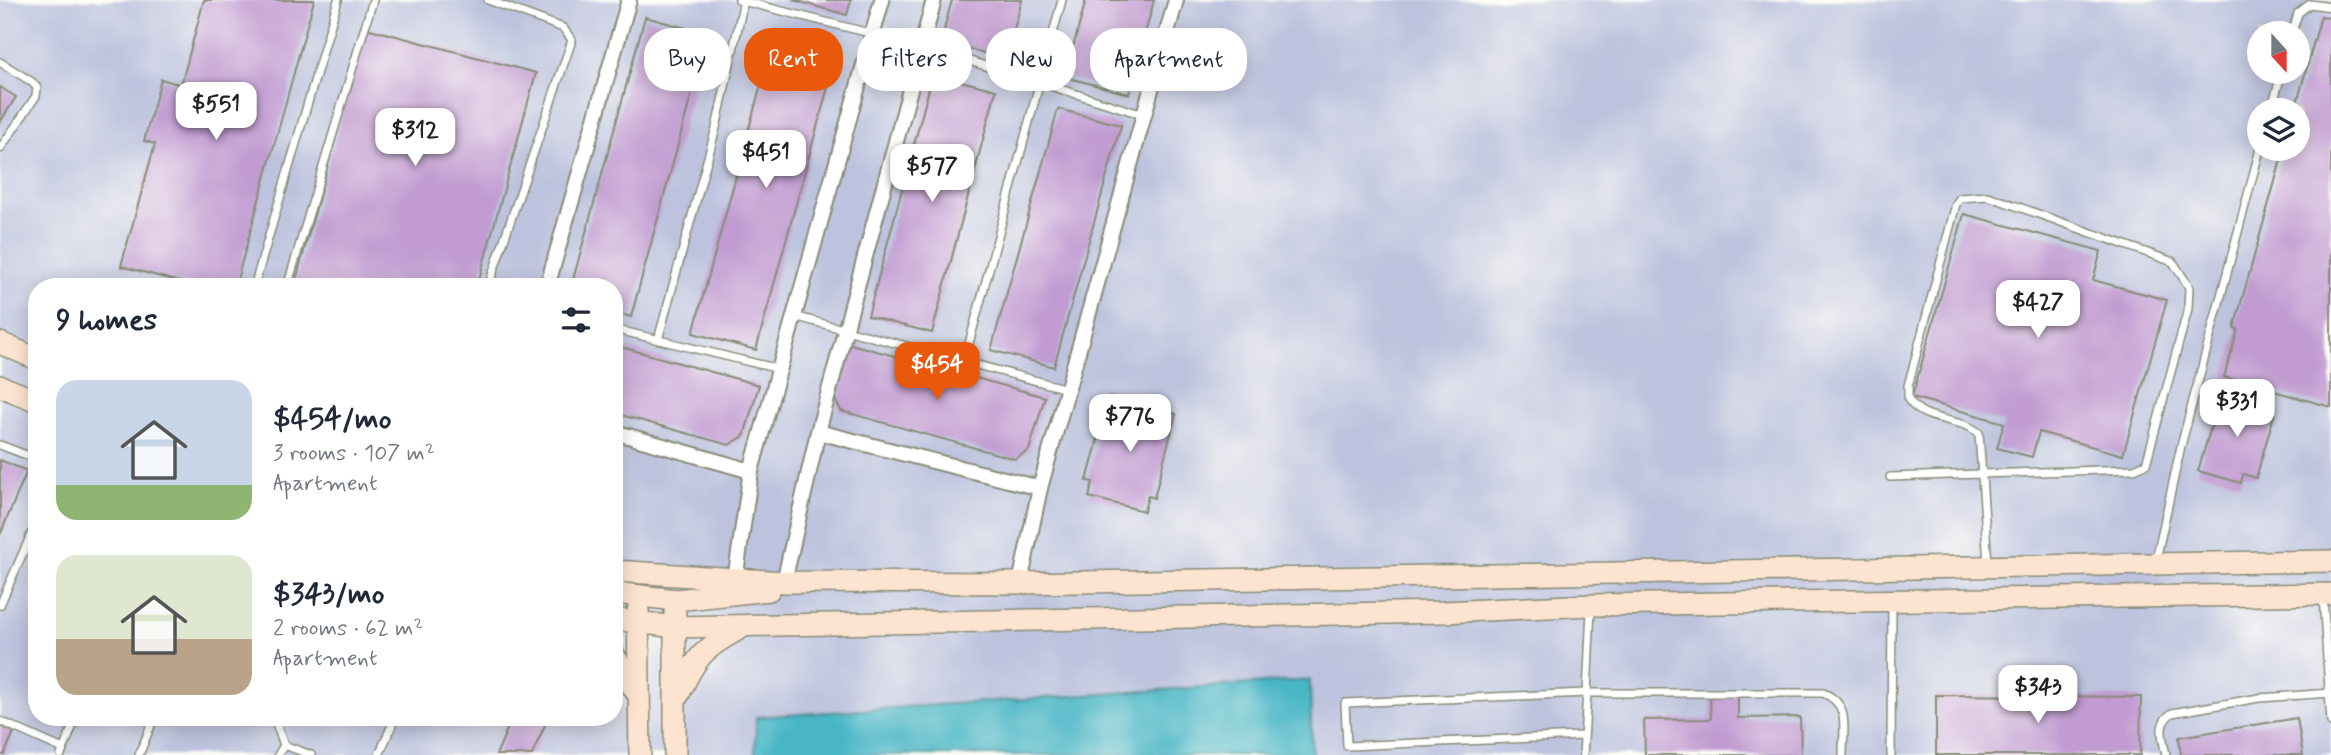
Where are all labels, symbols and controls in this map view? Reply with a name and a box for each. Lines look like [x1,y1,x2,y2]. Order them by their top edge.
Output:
north arrow [2247,21,2310,84]
map controls [2247,21,2310,161]
chip: Buy [644,28,730,91]
chip: Rent [744,28,843,91]
chip: Filters [857,28,972,91]
chip: New [986,28,1076,91]
chip: Apartment [1090,28,1247,91]
pin: $551 [175,82,257,142]
text: $551 [192,90,240,120]
button: layers [2247,98,2310,161]
pin: $312 [374,108,456,168]
text: $312 [391,116,439,146]
pin: $451 [725,130,807,190]
text: $451 [742,138,790,168]
pin: $577 [891,144,973,204]
text: $577 [906,152,958,182]
pin: $427 [1997,280,2079,340]
text: $427 [2012,288,2064,318]
text: 9 homes [56,301,157,340]
icon: filters [557,301,595,339]
pin: $454 [896,342,978,402]
text: $454 [911,350,963,380]
pin: $331 [2196,380,2278,439]
text: $331 [2216,387,2258,417]
pin: $776 [1089,394,1171,454]
text: $454/mo [273,400,392,439]
text: $776 [1105,402,1155,432]
icon: home [112,408,196,492]
text: 3 rooms · 107 m² [273,439,435,469]
text: Apartment [273,469,378,499]
text: $343/mo [273,575,384,614]
icon: home [112,583,196,667]
text: 2 rooms · 62 m² [273,614,424,644]
text: Apartment [273,644,378,674]
pin: $343 [1997,666,2079,725]
text: $343 [2014,673,2062,703]

